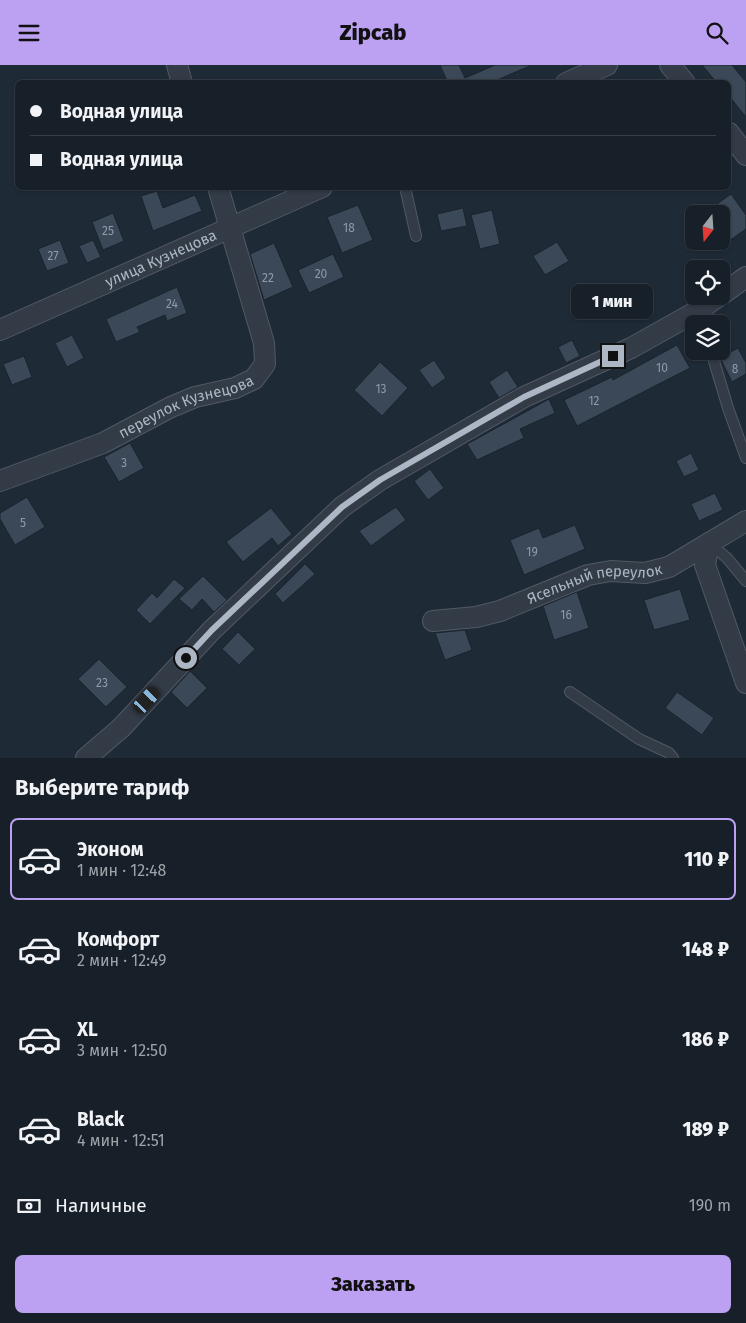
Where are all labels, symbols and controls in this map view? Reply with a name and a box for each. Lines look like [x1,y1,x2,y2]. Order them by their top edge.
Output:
icon: menu [15,19,43,47]
text: Zipcab [339,19,407,46]
icon: search [703,19,731,47]
text: Водная улица [60,100,183,123]
text: Водная улица [60,148,183,171]
north arrow [685,205,730,250]
map controls [685,205,730,360]
house number: 18 [343,221,355,235]
house number: 25 [102,224,114,238]
street label: улица Кузнецова [102,226,219,291]
house number: 27 [47,249,59,263]
button: locate [685,260,730,305]
house number: 20 [315,267,328,281]
house number: 22 [262,271,274,285]
callout: 1 мин [572,283,654,319]
text: 1 мин [592,292,632,311]
house number: 24 [166,297,179,311]
button: layers [685,315,730,360]
route end [602,345,624,367]
house number: 10 [656,361,668,375]
house number: 8 [732,362,739,376]
street label: переулок Кузнецова [115,371,257,442]
house number: 13 [375,382,387,396]
house number: 12 [588,394,600,408]
house number: 3 [121,456,127,470]
house number: 5 [20,516,26,530]
house number: 19 [526,545,538,559]
street label: Ясельный переулок [525,560,664,608]
house number: 16 [560,608,572,622]
route start [175,647,197,669]
house number: 23 [96,676,108,690]
car [131,684,162,716]
text: Выберите тариф [15,774,190,801]
icon: car [17,837,62,882]
text: Эконом [77,838,144,861]
text: 110 ₽ [684,848,729,871]
text: 1 мин · 12:48 [77,861,166,880]
icon: car [17,927,62,972]
text: Комфорт [77,928,159,951]
text: 148 ₽ [682,938,729,961]
text: 2 мин · 12:49 [77,951,167,970]
icon: car [17,1017,62,1062]
text: XL [77,1018,98,1041]
text: 186 ₽ [682,1028,729,1051]
text: 3 мин · 12:50 [77,1041,167,1060]
icon: car [17,1107,62,1152]
text: Black [77,1108,124,1131]
text: 189 ₽ [682,1118,729,1141]
text: 4 мин · 12:51 [77,1131,165,1150]
icon: cash [15,1192,43,1220]
text: Наличные [55,1194,147,1217]
text: 190 m [689,1196,731,1215]
button: Заказать [15,1255,731,1313]

